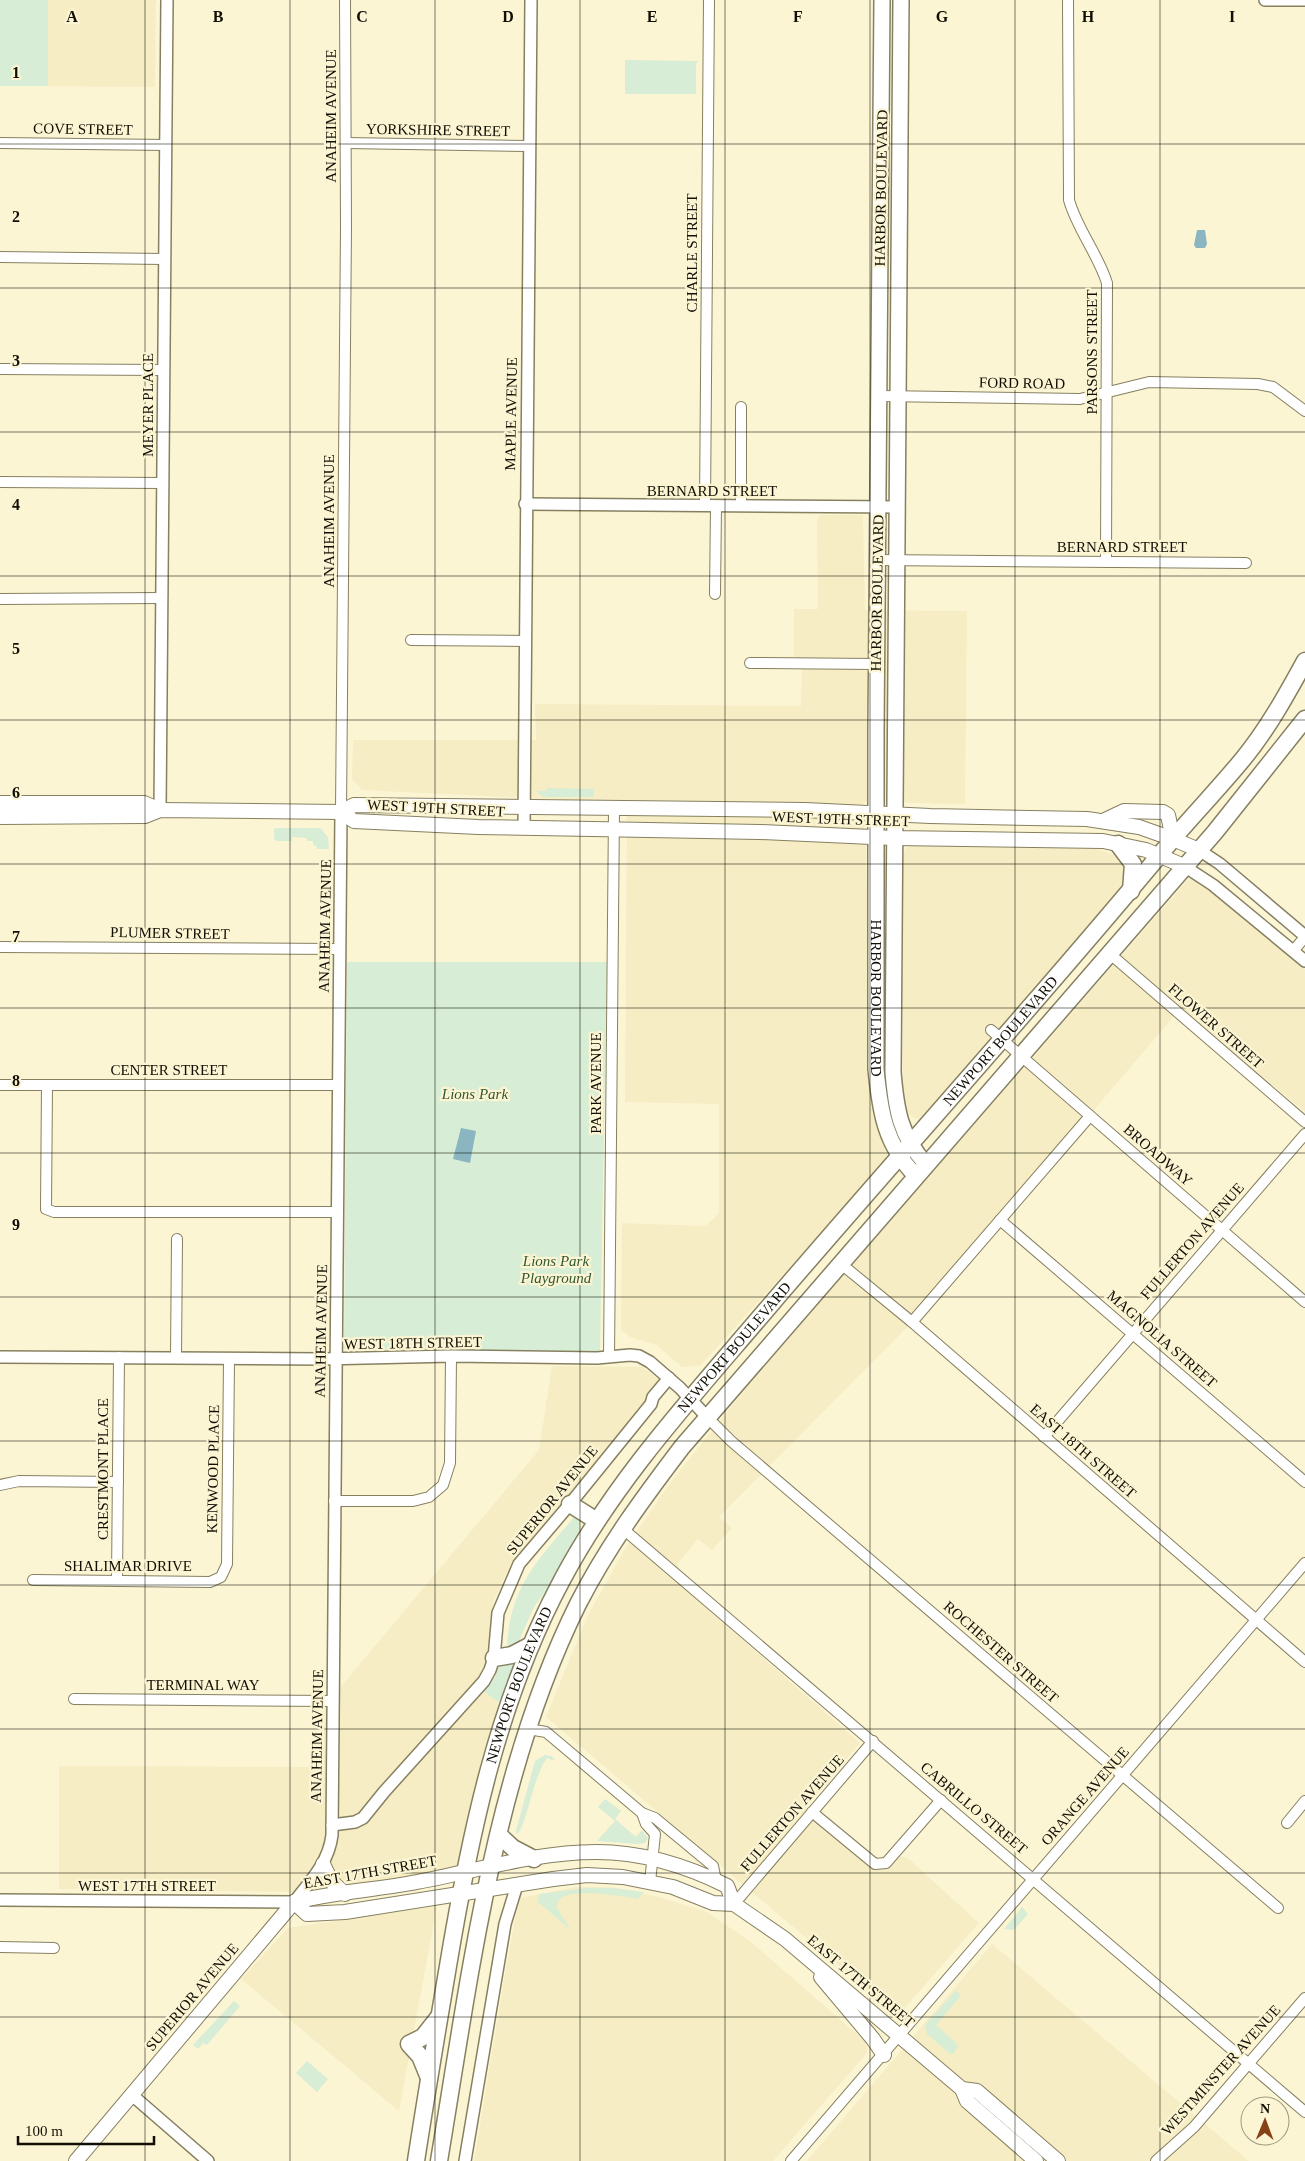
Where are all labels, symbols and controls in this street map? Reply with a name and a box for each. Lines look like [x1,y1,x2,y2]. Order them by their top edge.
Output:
text: A [66,8,78,25]
text: B [213,8,224,25]
text: C [356,8,368,25]
text: D [502,8,514,25]
text: E [647,8,657,25]
text: F [793,8,803,25]
text: G [936,8,949,25]
text: H [1082,8,1095,25]
text: I [1229,8,1235,25]
street label: ANAHEIM AVENUE [323,49,339,183]
text: 1 [12,64,20,81]
street label: HARBOR BOULEVARD [872,109,890,267]
street label: COVE STREET [33,120,133,138]
street label: YORKSHIRE STREET [366,121,510,139]
street label: CHARLE STREET [684,194,700,312]
text: 2 [12,208,20,225]
street label: PARSONS STREET [1084,290,1100,414]
text: 3 [12,352,20,369]
street label: MEYER PLACE [140,353,156,457]
street label: MAPLE AVENUE [502,357,520,471]
street label: FORD ROAD [979,374,1065,392]
street label: ANAHEIM AVENUE [321,454,337,588]
street label: BERNARD STREET [647,483,777,499]
text: 4 [12,496,20,513]
street label: HARBOR BOULEVARD [868,514,886,672]
street label: BERNARD STREET [1057,539,1187,555]
text: 5 [12,640,20,657]
text: 6 [12,784,20,801]
street label: WEST 19TH STREET [367,796,505,820]
street label: WEST 19TH STREET [772,809,910,829]
street label: ANAHEIM AVENUE [316,859,334,993]
street label: HARBOR BOULEVARD [868,919,885,1077]
street label: PLUMER STREET [110,924,230,942]
text: 7 [12,928,20,945]
street label: NEWPORT BOULEVARD [940,973,1061,1109]
street label: FLOWER STREET [1165,980,1267,1072]
street label: PARK AVENUE [588,1032,604,1134]
street label: CENTER STREET [110,1062,228,1078]
text: 8 [12,1072,20,1089]
park label: Lions Park [441,1086,508,1102]
street label: BROADWAY [1121,1121,1196,1189]
street label: FULLERTON AVENUE [1137,1180,1247,1302]
text: 9 [12,1216,20,1233]
park label: Lions Park Playground [520,1253,592,1286]
street label: ANAHEIM AVENUE [312,1264,330,1398]
street label: NEWPORT BOULEVARD [674,1279,794,1416]
street label: MAGNOLIA STREET [1104,1287,1220,1391]
street label: WEST 18TH STREET [344,1334,482,1352]
street label: CRESTMONT PLACE [95,1398,111,1540]
street label: EAST 18TH STREET [1027,1401,1139,1501]
street label: KENWOOD PLACE [204,1404,222,1534]
street label: SUPERIOR AVENUE [503,1442,601,1558]
street label: SHALIMAR DRIVE [64,1558,192,1574]
street label: ROCHESTER STREET [941,1598,1061,1706]
street label: NEWPORT BOULEVARD [483,1604,555,1765]
street label: ANAHEIM AVENUE [308,1669,326,1803]
street label: TERMINAL WAY [146,1677,260,1693]
street label: ORANGE AVENUE [1038,1744,1132,1848]
street label: FULLERTON AVENUE [737,1752,847,1874]
street label: CABRILLO STREET [918,1759,1030,1857]
street label: EAST 17TH STREET [302,1852,438,1892]
street label: WEST 17TH STREET [78,1878,216,1894]
street label: EAST 17TH STREET [804,1932,918,2030]
street label: SUPERIOR AVENUE [142,1940,242,2054]
street label: WESTMINSTER AVENUE [1157,2001,1285,2139]
north arrow [1240,2096,1290,2146]
scale bar [18,2114,154,2146]
text: 100 m [25,2123,63,2139]

